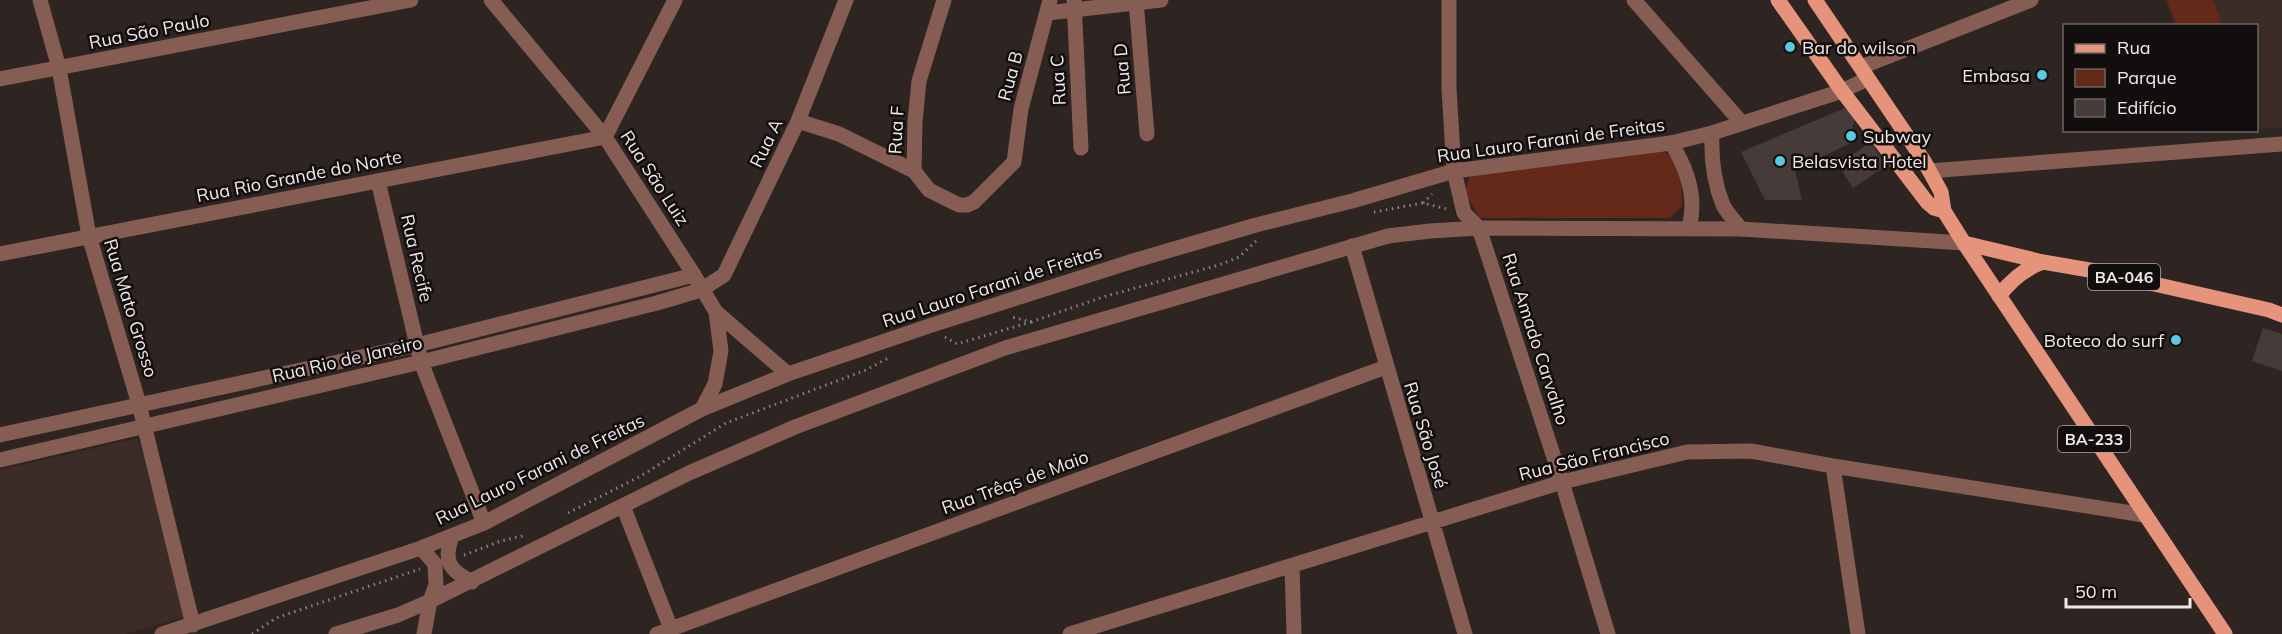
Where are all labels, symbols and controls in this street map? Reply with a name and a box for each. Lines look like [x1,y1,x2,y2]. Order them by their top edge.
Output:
street label: Rua São Paulo [87,8,211,54]
legend [2063,24,2258,132]
place label: Bar do wilson [1802,36,1916,59]
text: Rua [2117,36,2151,59]
marker: Bar do wilson [1783,40,1797,54]
street label: Rua D [1108,42,1136,96]
street label: Rua B [992,49,1028,103]
street label: Rua C [1045,54,1071,106]
place label: Embasa [1962,64,2030,87]
text: Parque [2117,66,2176,89]
marker: Embasa [2035,68,2049,82]
text: Edifício [2117,96,2176,119]
street label: Rua F [883,105,909,155]
street label: Rua Lauro Farani de Freitas [1436,113,1666,167]
street label: Rua A [744,115,788,171]
place label: Subway [1863,125,1931,148]
street label: Rua São Luiz [616,126,694,230]
marker: Subway [1844,129,1858,143]
street label: Rua Rio Grande do Norte [194,145,404,207]
place label: Belasvista Hotel [1792,150,1927,173]
marker: Belasvista Hotel [1773,154,1787,168]
street label: Rua Recife [396,212,438,304]
street label: Rua Mato Grosso [99,236,163,380]
street label: Rua Lauro Farani de Freitas [879,240,1105,332]
street label: Rua Amado Carvalho [1497,250,1575,428]
road number: BA-046 [2088,264,2160,290]
place label: Boteco do surf [2044,329,2165,352]
street label: Rua Rio de Janeiro [270,331,424,387]
marker: Boteco do surf [2169,333,2183,347]
street label: Rua São José [1399,379,1453,491]
street label: Rua Lauro Farani de Freitas [432,408,648,530]
street label: Rua São Francisco [1516,426,1672,486]
road number: BA-233 [2058,426,2130,452]
street label: Rua Trêqs de Maio [938,445,1092,519]
scale bar [2066,571,2190,609]
text: 50 m [2075,580,2117,603]

